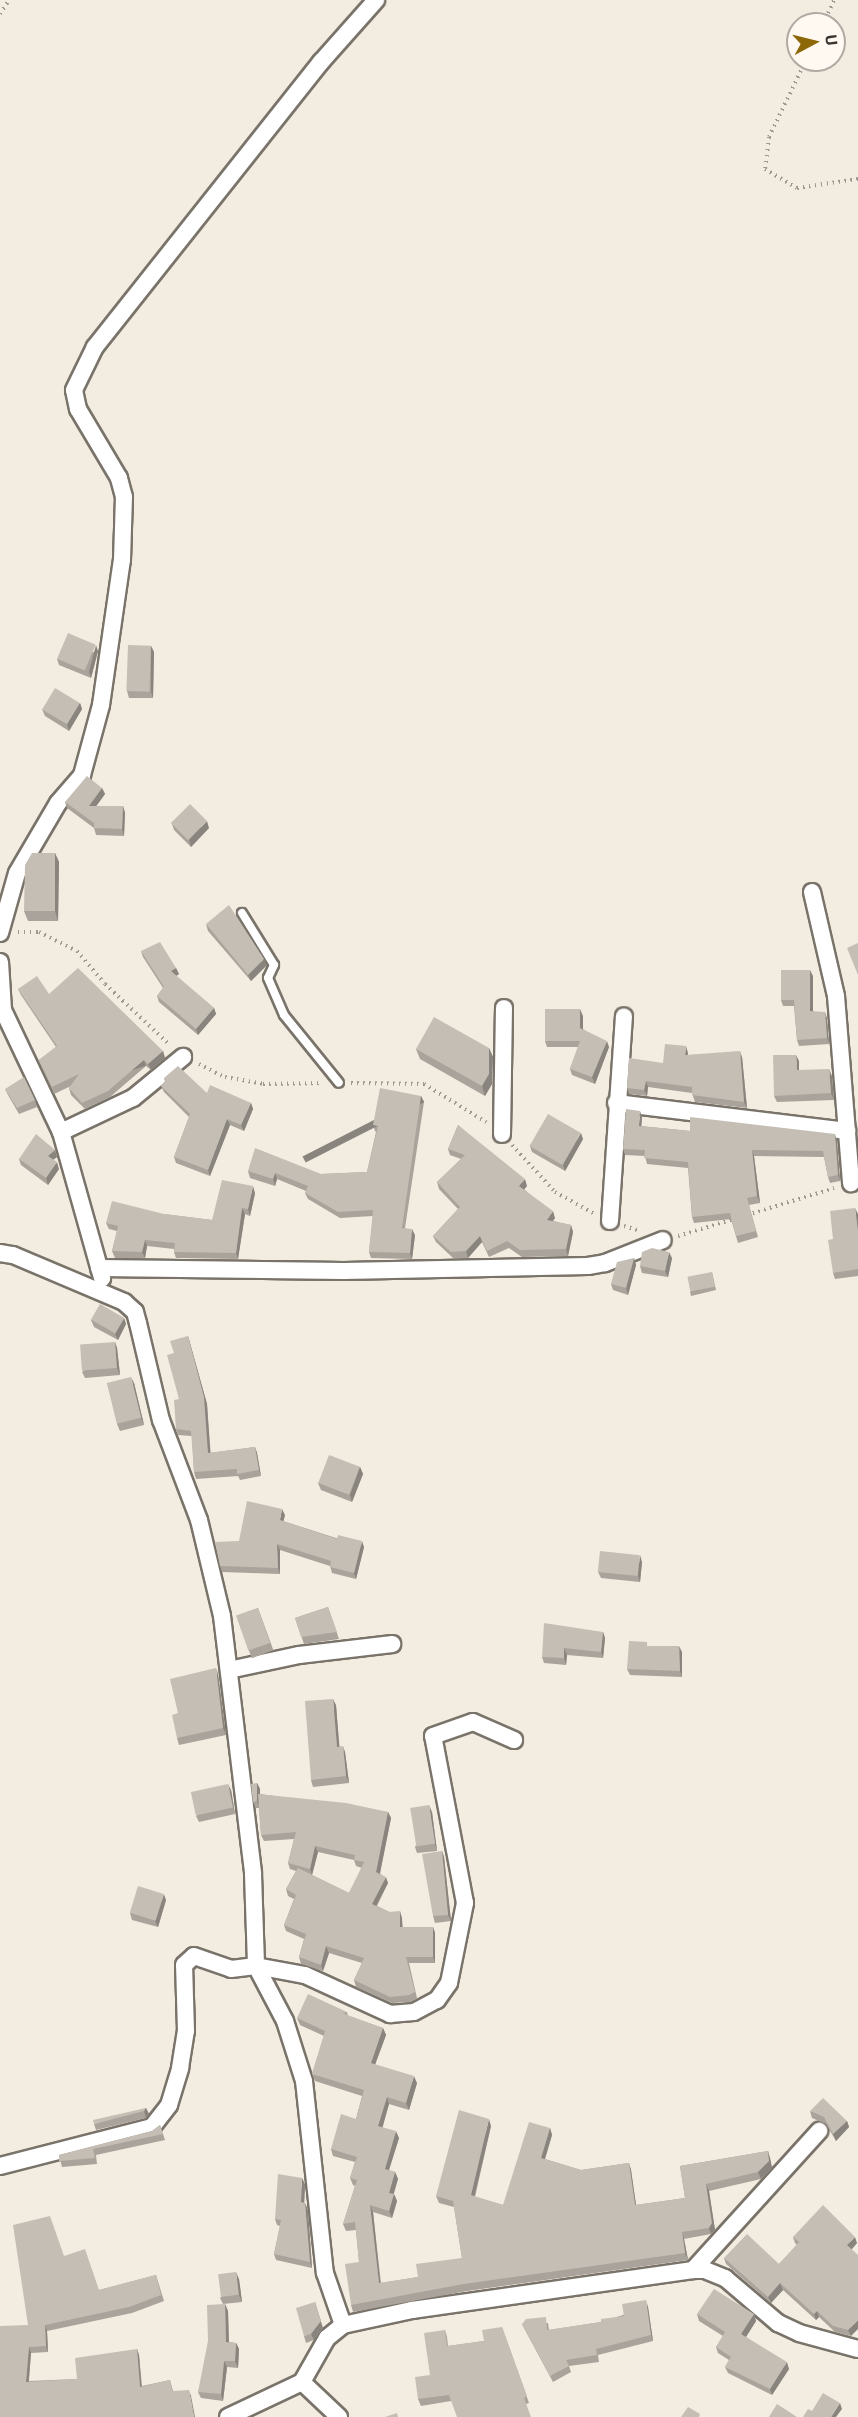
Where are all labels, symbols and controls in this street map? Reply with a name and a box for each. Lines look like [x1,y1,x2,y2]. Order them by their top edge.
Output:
north arrow [786,12,846,72]
text: U [822,33,842,47]

